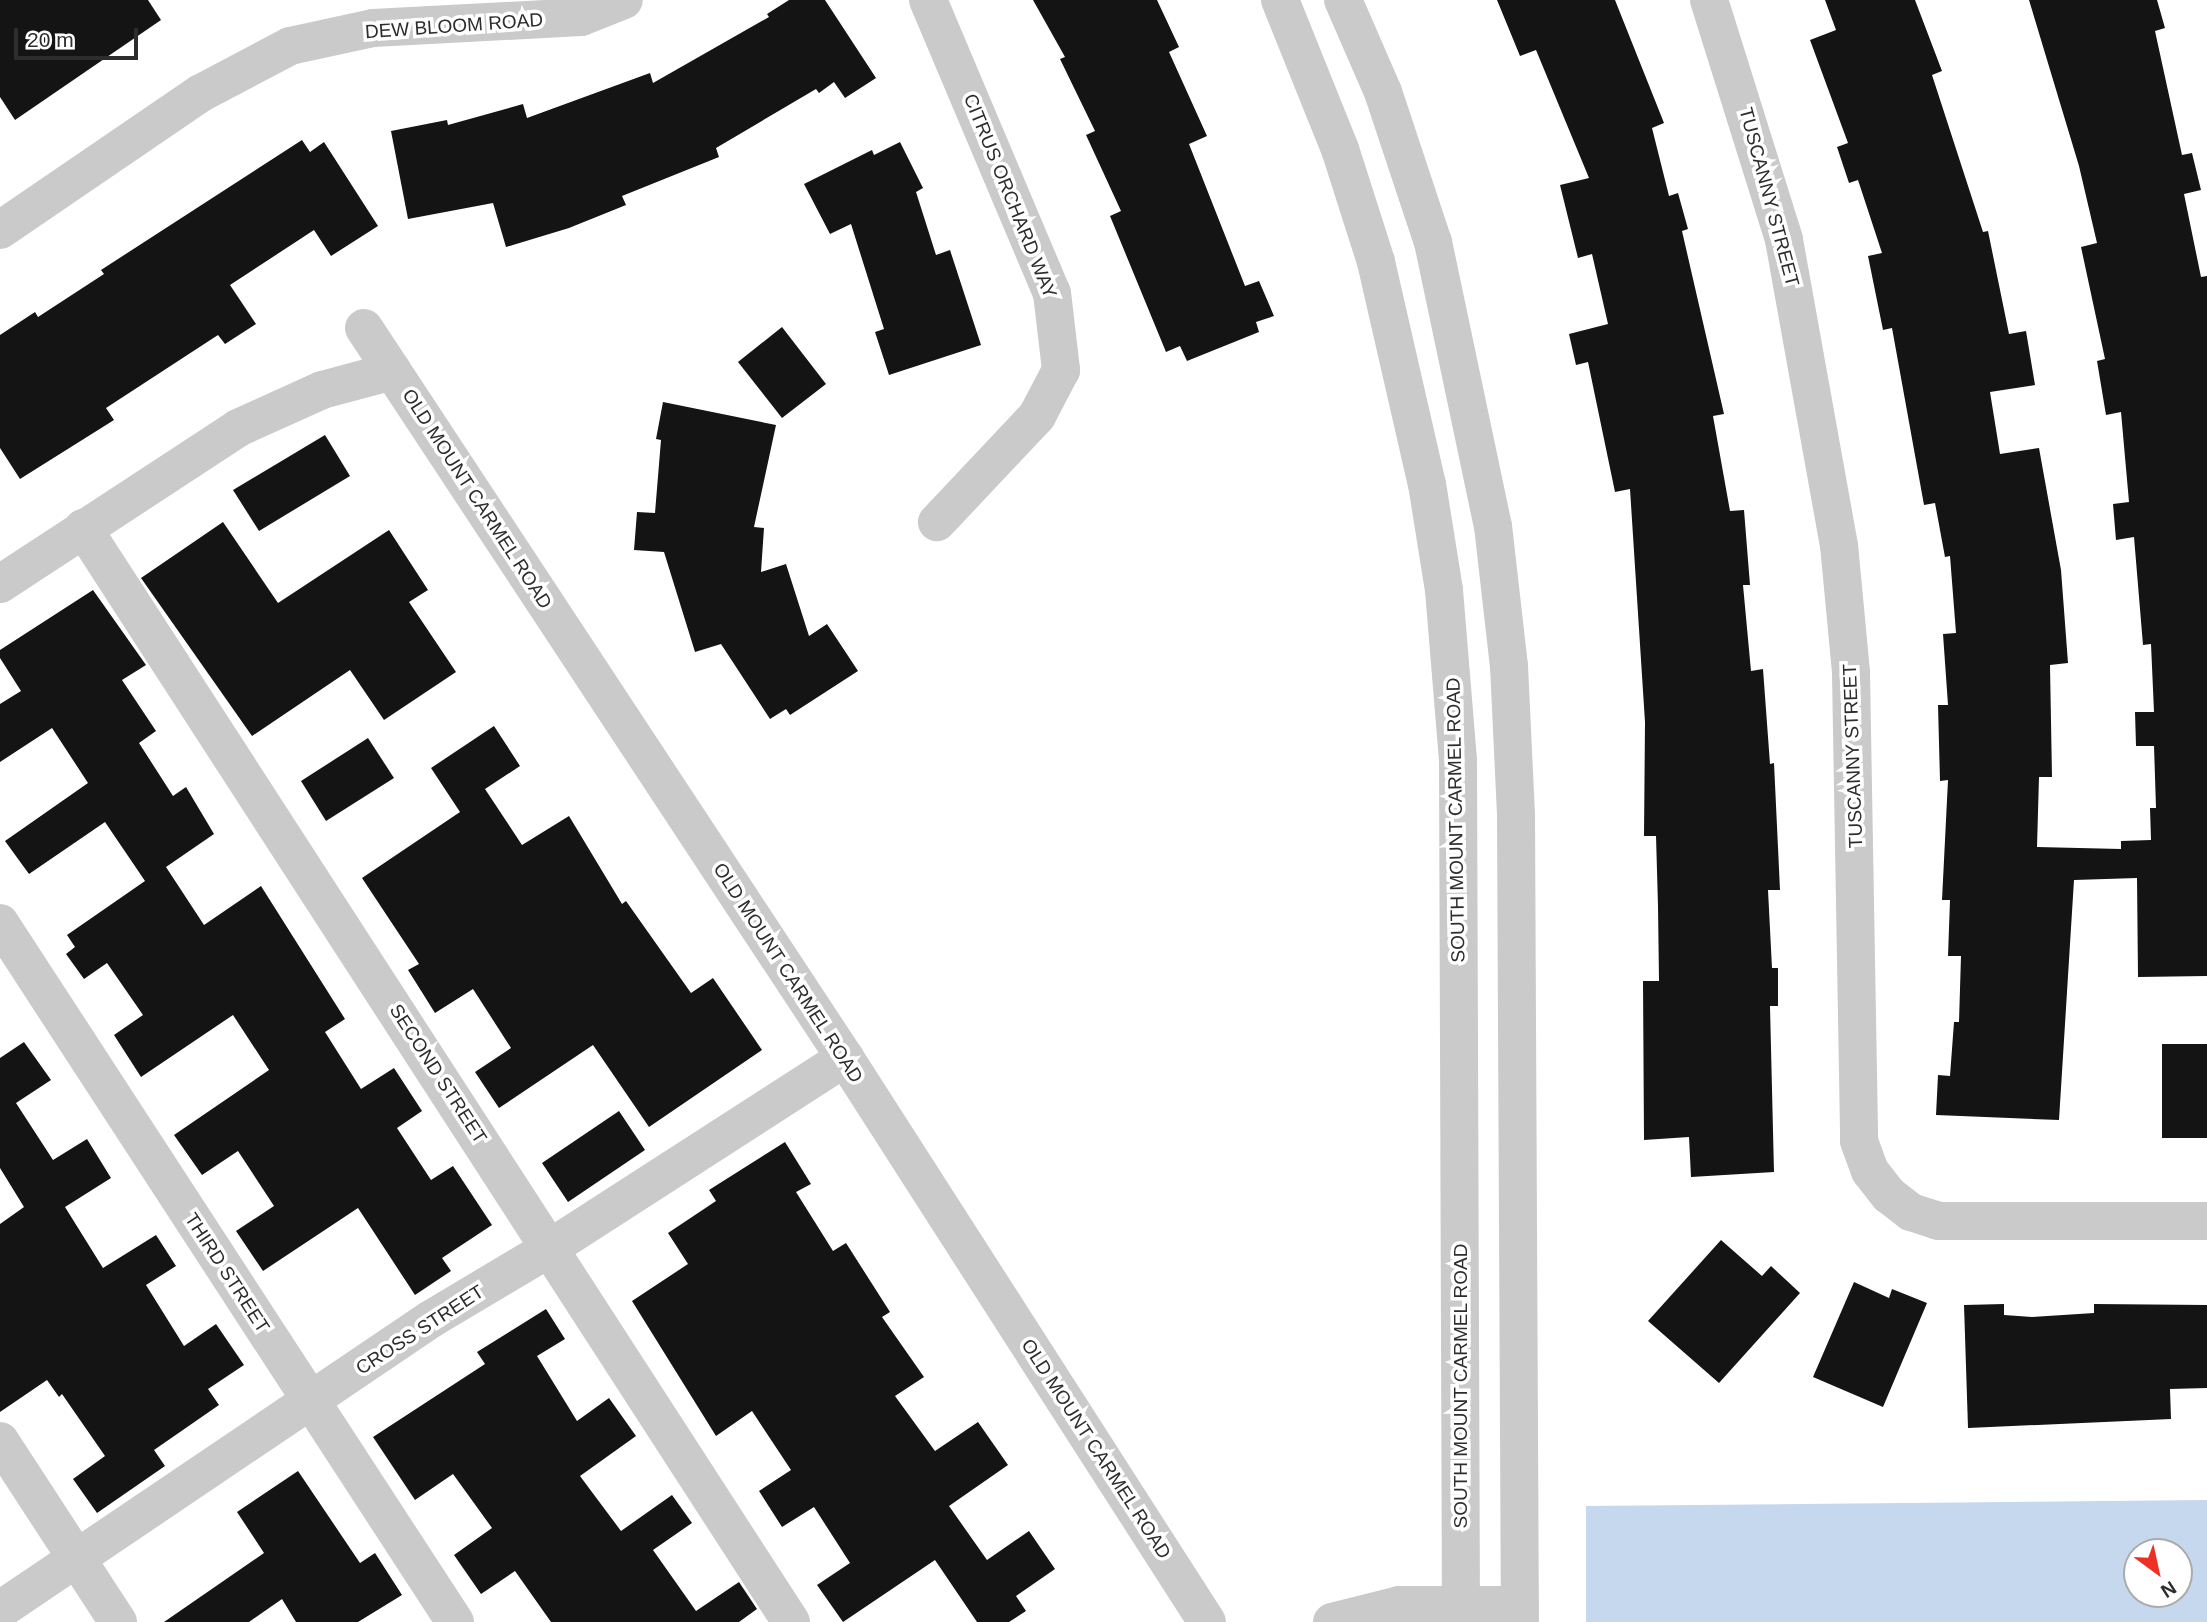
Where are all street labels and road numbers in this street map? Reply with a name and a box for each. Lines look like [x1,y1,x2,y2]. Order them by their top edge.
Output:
street label: DEW BLOOM ROAD [364,8,544,44]
street label: CITRUS ORCHARD WAY [959,90,1061,302]
street label: TUSCANNY STREET [1734,105,1804,289]
street label: OLD MOUNT CARMEL ROAD [397,384,557,614]
street label: TUSCANNY STREET [1838,663,1868,849]
street label: SOUTH MOUNT CARMEL ROAD [1442,677,1470,963]
street label: OLD MOUNT CARMEL ROAD [708,858,868,1088]
street label: SECOND STREET [384,1000,492,1148]
street label: THIRD STREET [180,1209,274,1337]
street label: SOUTH MOUNT CARMEL ROAD [1450,1243,1472,1529]
street label: CROSS STREET [352,1280,488,1380]
street label: OLD MOUNT CARMEL ROAD [1016,1334,1176,1564]

